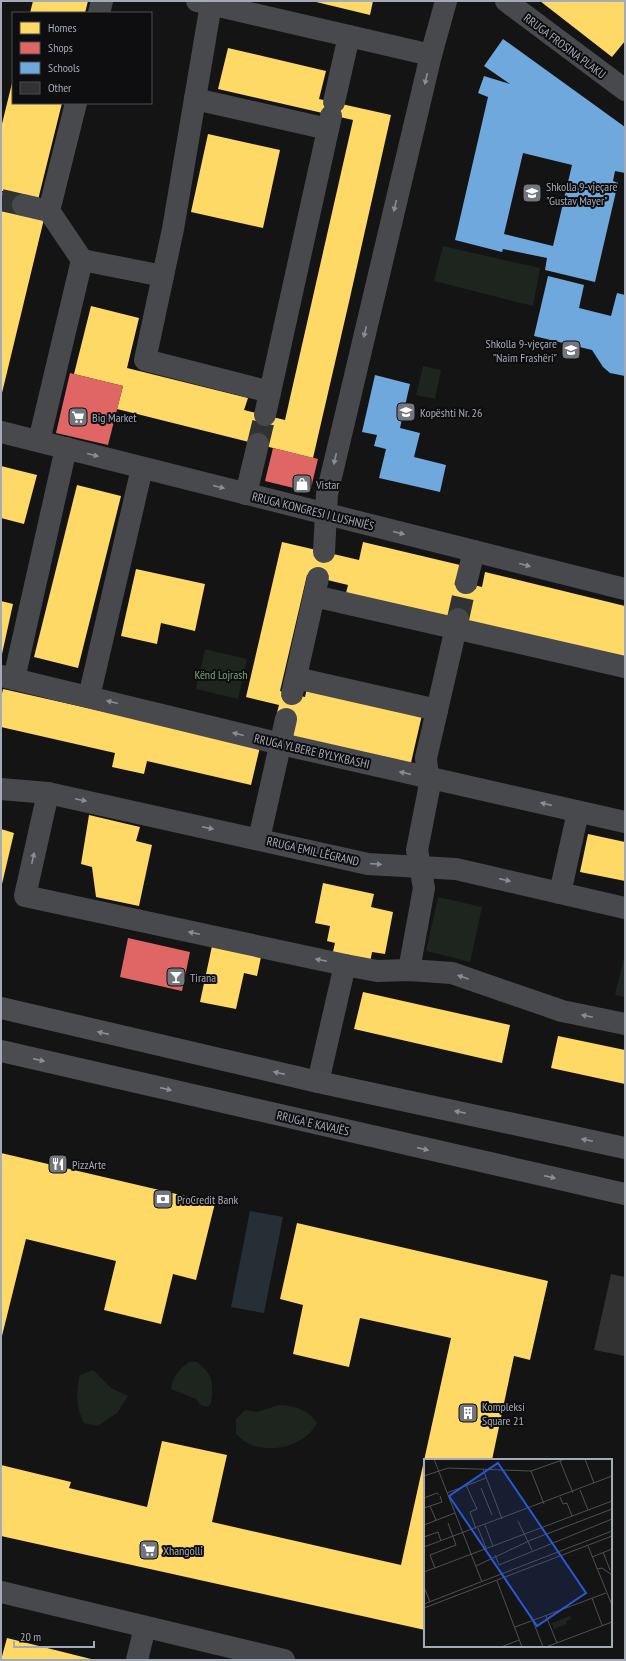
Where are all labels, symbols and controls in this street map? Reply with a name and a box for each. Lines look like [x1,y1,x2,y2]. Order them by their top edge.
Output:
street label: RRUGA FROSINA PLAKU [521,10,609,82]
legend [12,12,152,104]
text: Homes [48,20,76,35]
text: Shops [48,40,73,55]
text: Schools [48,60,80,75]
one-way arrow [422,73,428,86]
text: Other [48,80,72,95]
place label: Shkolla 9-vjeçare "Gustav Mayer" [546,179,617,208]
school or university icon: Shkolla 9-vjeçare "Gustav Mayer" [521,182,543,204]
one-way arrow [392,200,398,212]
one-way arrow [362,326,368,338]
place label: Shkolla 9-vjeçare "Naim Frashëri" [486,336,557,365]
school or university icon: Shkolla 9-vjeçare "Naim Frashëri" [560,339,582,361]
school or university icon: Kopështi Nr. 26 [395,401,417,423]
place label: Kopështi Nr. 26 [420,405,482,420]
supermarket icon: Big Market [67,406,89,428]
place label: Big Market [92,410,137,425]
one-way arrow [87,453,99,459]
one-way arrow [332,453,338,465]
shop icon: Vistar [291,473,313,495]
place label: Vistar [315,477,340,492]
one-way arrow [213,485,225,491]
street label: RRUGA KONGRESI I LUSHNJËS [250,489,376,533]
one-way arrow [393,530,406,536]
one-way arrow [519,562,532,568]
park label: Kënd Lojrash [194,667,248,682]
one-way arrow [106,699,118,705]
one-way arrow [232,730,244,736]
street label: RRUGA YLBERE BYLYKBASHI [253,730,371,772]
one-way arrow [399,769,412,775]
one-way arrow [75,797,87,803]
one-way arrow [540,801,552,807]
one-way arrow [202,825,214,831]
street label: RRUGA EMIL LËGRAND [265,833,361,869]
one-way arrow [31,852,37,865]
one-way arrow [370,861,382,868]
one-way arrow [498,878,511,884]
one-way arrow [188,929,200,935]
one-way arrow [315,957,327,963]
bar icon: Tirana [165,966,187,988]
place label: Tirana [190,970,216,985]
one-way arrow [457,974,469,980]
one-way arrow [581,1013,593,1019]
one-way arrow [97,1029,109,1035]
one-way arrow [33,1057,45,1063]
one-way arrow [273,1070,285,1076]
one-way arrow [159,1087,172,1093]
street label: RRUGA E KAVAJËS [275,1107,351,1139]
one-way arrow [454,1109,466,1115]
one-way arrow [581,1136,593,1142]
one-way arrow [417,1146,430,1152]
restaurant icon: PizzArte [47,1153,69,1175]
place label: PizzArte [72,1157,106,1172]
one-way arrow [544,1175,556,1181]
bank icon: ProCredit Bank [152,1188,174,1210]
place label: ProCredit Bank [177,1192,239,1207]
place label: Kompleksi Square 21 [482,1399,525,1428]
building icon: Kompleksi Square 21 [457,1402,479,1424]
inset map [424,1459,612,1647]
supermarket icon: Xhangolli [138,1539,160,1561]
place label: Xhangolli [163,1543,203,1558]
scale bar [14,1623,94,1649]
text: 20 m [20,1629,41,1644]

